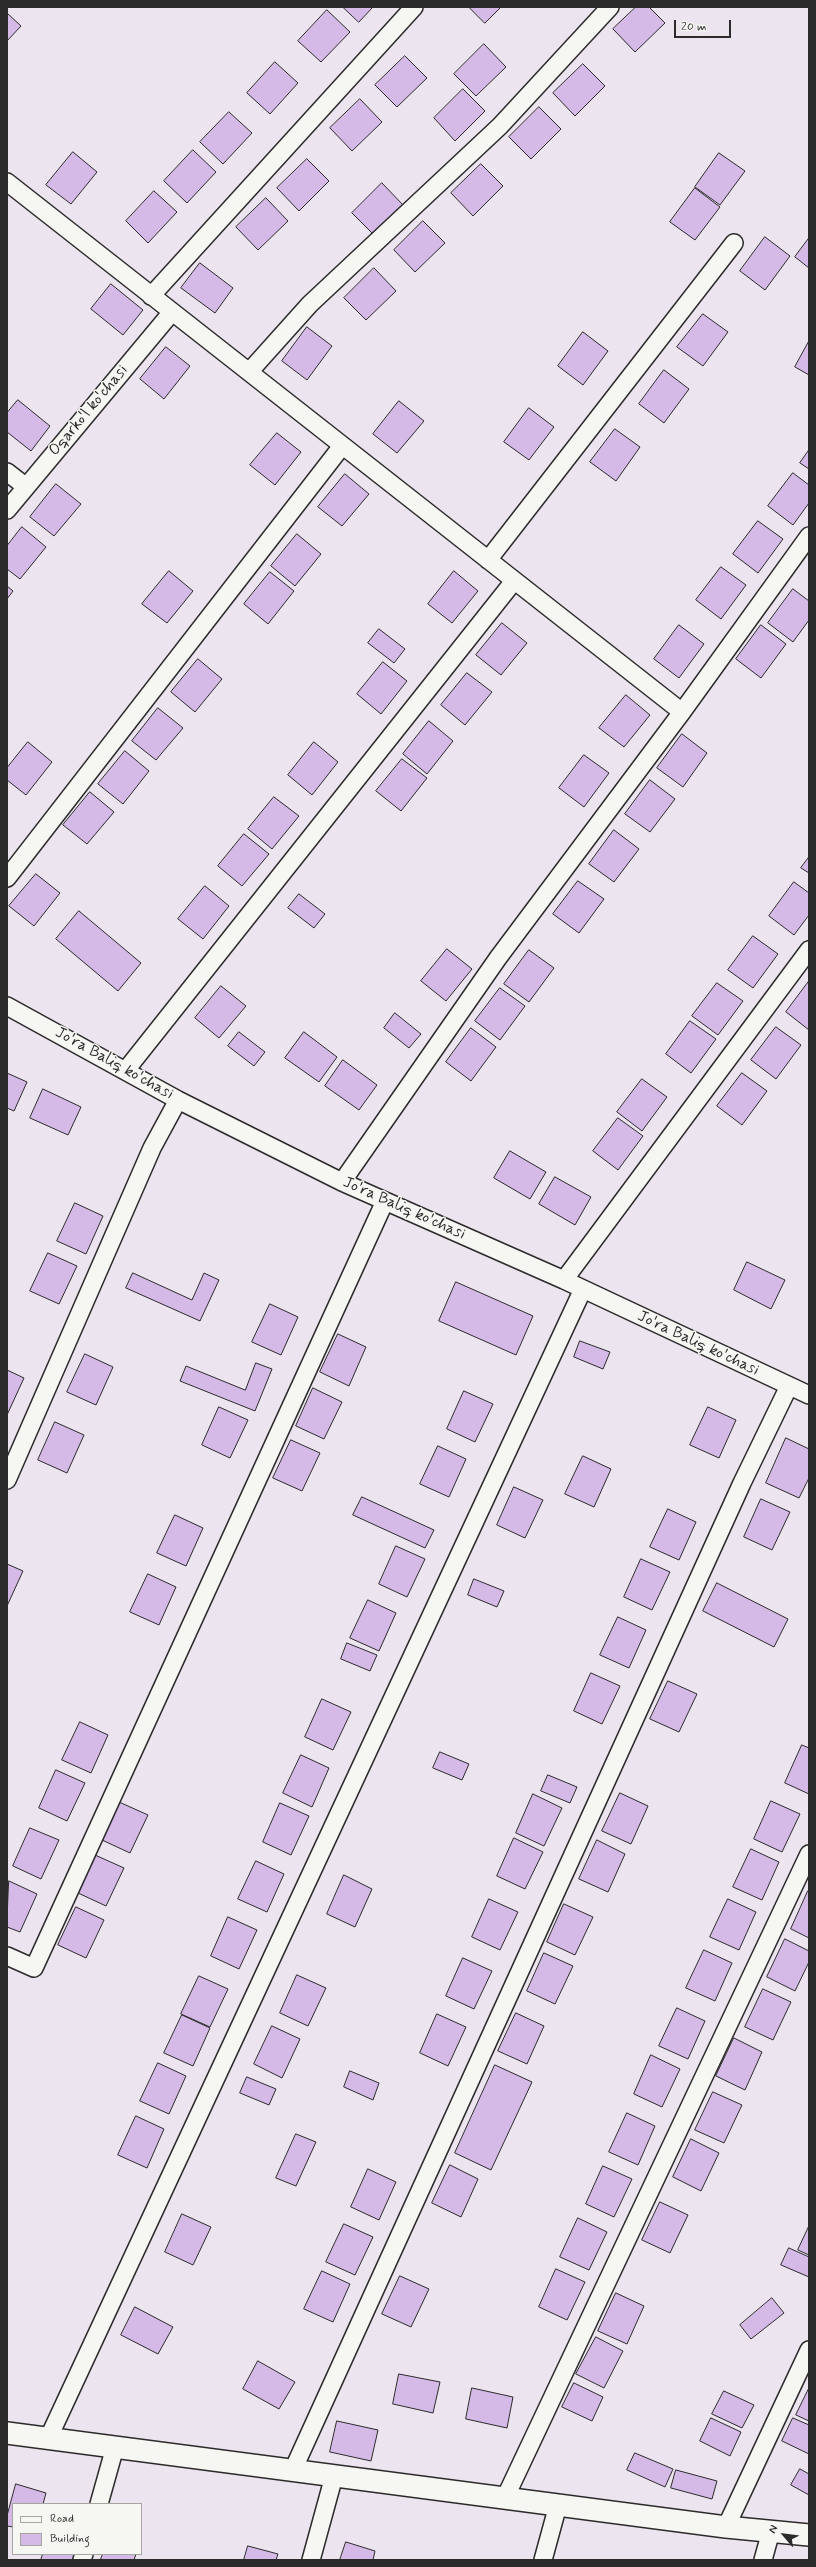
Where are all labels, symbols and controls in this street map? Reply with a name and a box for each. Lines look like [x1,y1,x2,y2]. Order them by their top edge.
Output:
scale bar [676,12,733,38]
text: 20 m [681,19,707,35]
street label: Oqarko'l ko'chasi [45,362,133,460]
street label: Jo'ra Baliq ko'chasi [52,1024,176,1104]
street label: Jo'ra Baliq ko'chasi [340,1173,468,1245]
street label: Jo'ra Baliq ko'chasi [634,1307,762,1381]
legend [12,2503,142,2555]
text: Road [50,2511,74,2527]
north arrow [764,2515,804,2555]
text: N [766,2523,781,2536]
text: Building [50,2531,90,2547]

